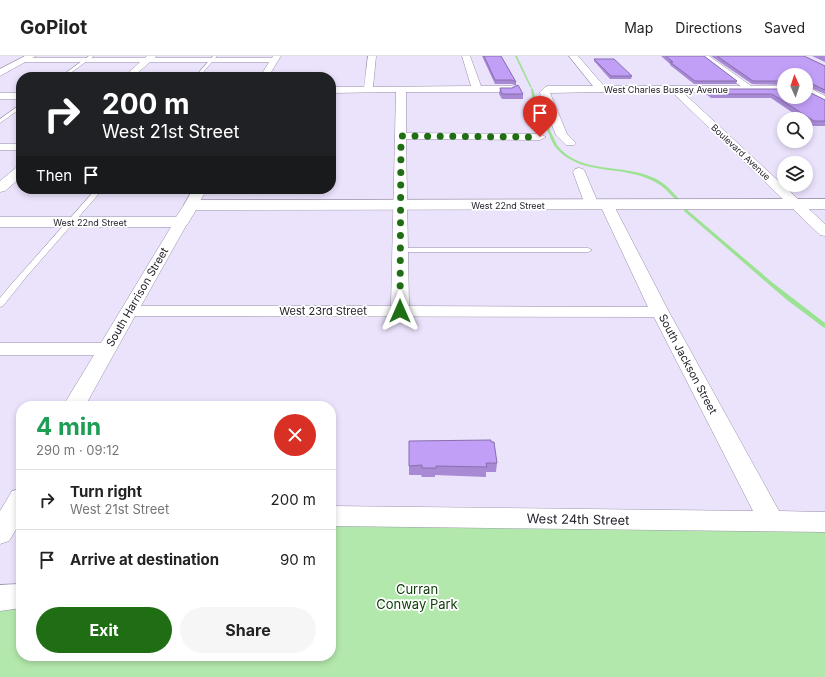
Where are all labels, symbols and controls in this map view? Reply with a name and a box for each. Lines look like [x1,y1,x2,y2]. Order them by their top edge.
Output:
text: GoPilot [20,16,87,39]
text: Map [624,19,653,36]
text: Directions [675,19,742,36]
text: Saved [764,19,805,36]
north arrow [777,68,813,104]
map controls [777,68,813,192]
street label: West Charles Bussey Avenue [604,84,728,95]
text: 200 m [102,87,190,121]
icon: right [36,88,88,140]
pin [523,96,557,137]
icon: arrive [529,102,551,124]
button: search [777,112,813,148]
text: West 21st Street [102,121,239,142]
street label: Boulevard Avenue [709,122,773,182]
button: layers [777,156,813,192]
icon: arrive [80,164,102,186]
text: Then [36,166,72,185]
street label: West 22nd Street [471,200,545,211]
street label: West 22nd Street [53,217,127,228]
street label: South Harrison Street [103,245,171,349]
position arrow [379,290,421,332]
street label: West 23rd Street [279,304,367,318]
street label: South Jackson Street [656,312,720,417]
text: 4 min [36,412,101,441]
button: close [274,414,316,456]
text: 290 m · 09:12 [36,442,120,458]
text: Turn right [70,482,142,501]
icon: right [36,489,58,511]
text: 200 m [271,490,316,509]
text: West 21st Street [70,501,169,517]
street label: West 24th Street [526,510,630,528]
icon: arrive [36,549,58,571]
text: Arrive at destination [70,550,219,569]
text: 90 m [280,550,316,569]
park label: Curran Conway Park [376,581,458,612]
button: Exit [36,607,172,653]
button: Share [180,607,316,653]

